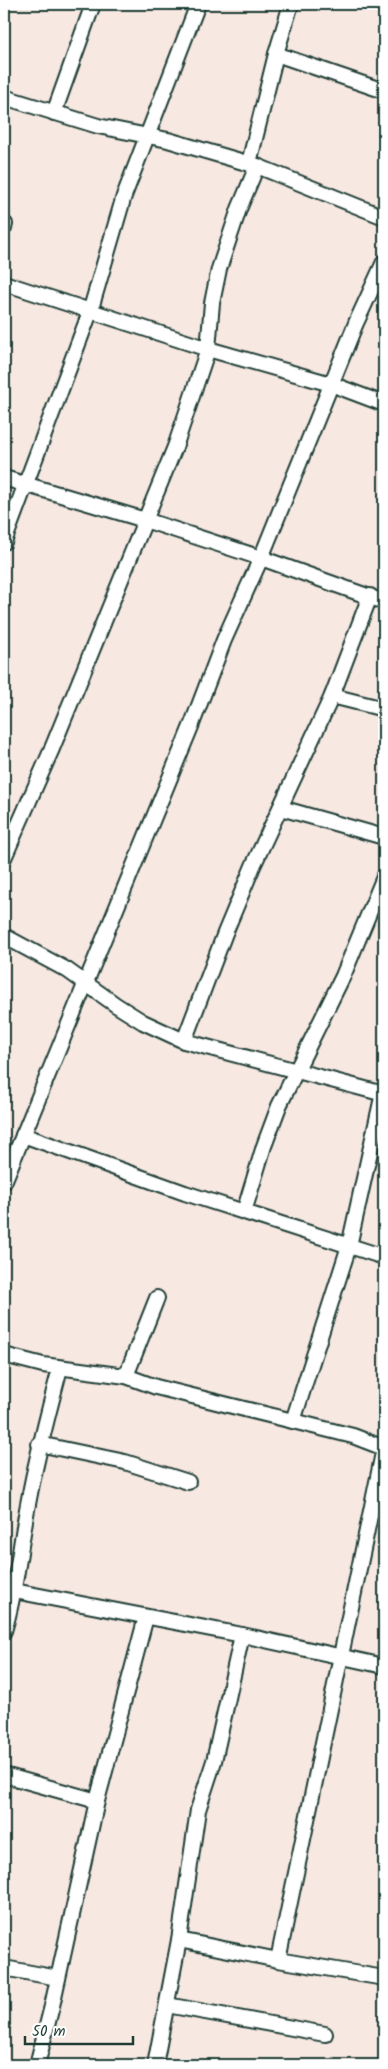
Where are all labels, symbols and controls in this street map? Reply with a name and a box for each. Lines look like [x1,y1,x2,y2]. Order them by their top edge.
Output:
scale bar [25,2014,132,2046]
text: 50 m [32,2020,66,2044]

